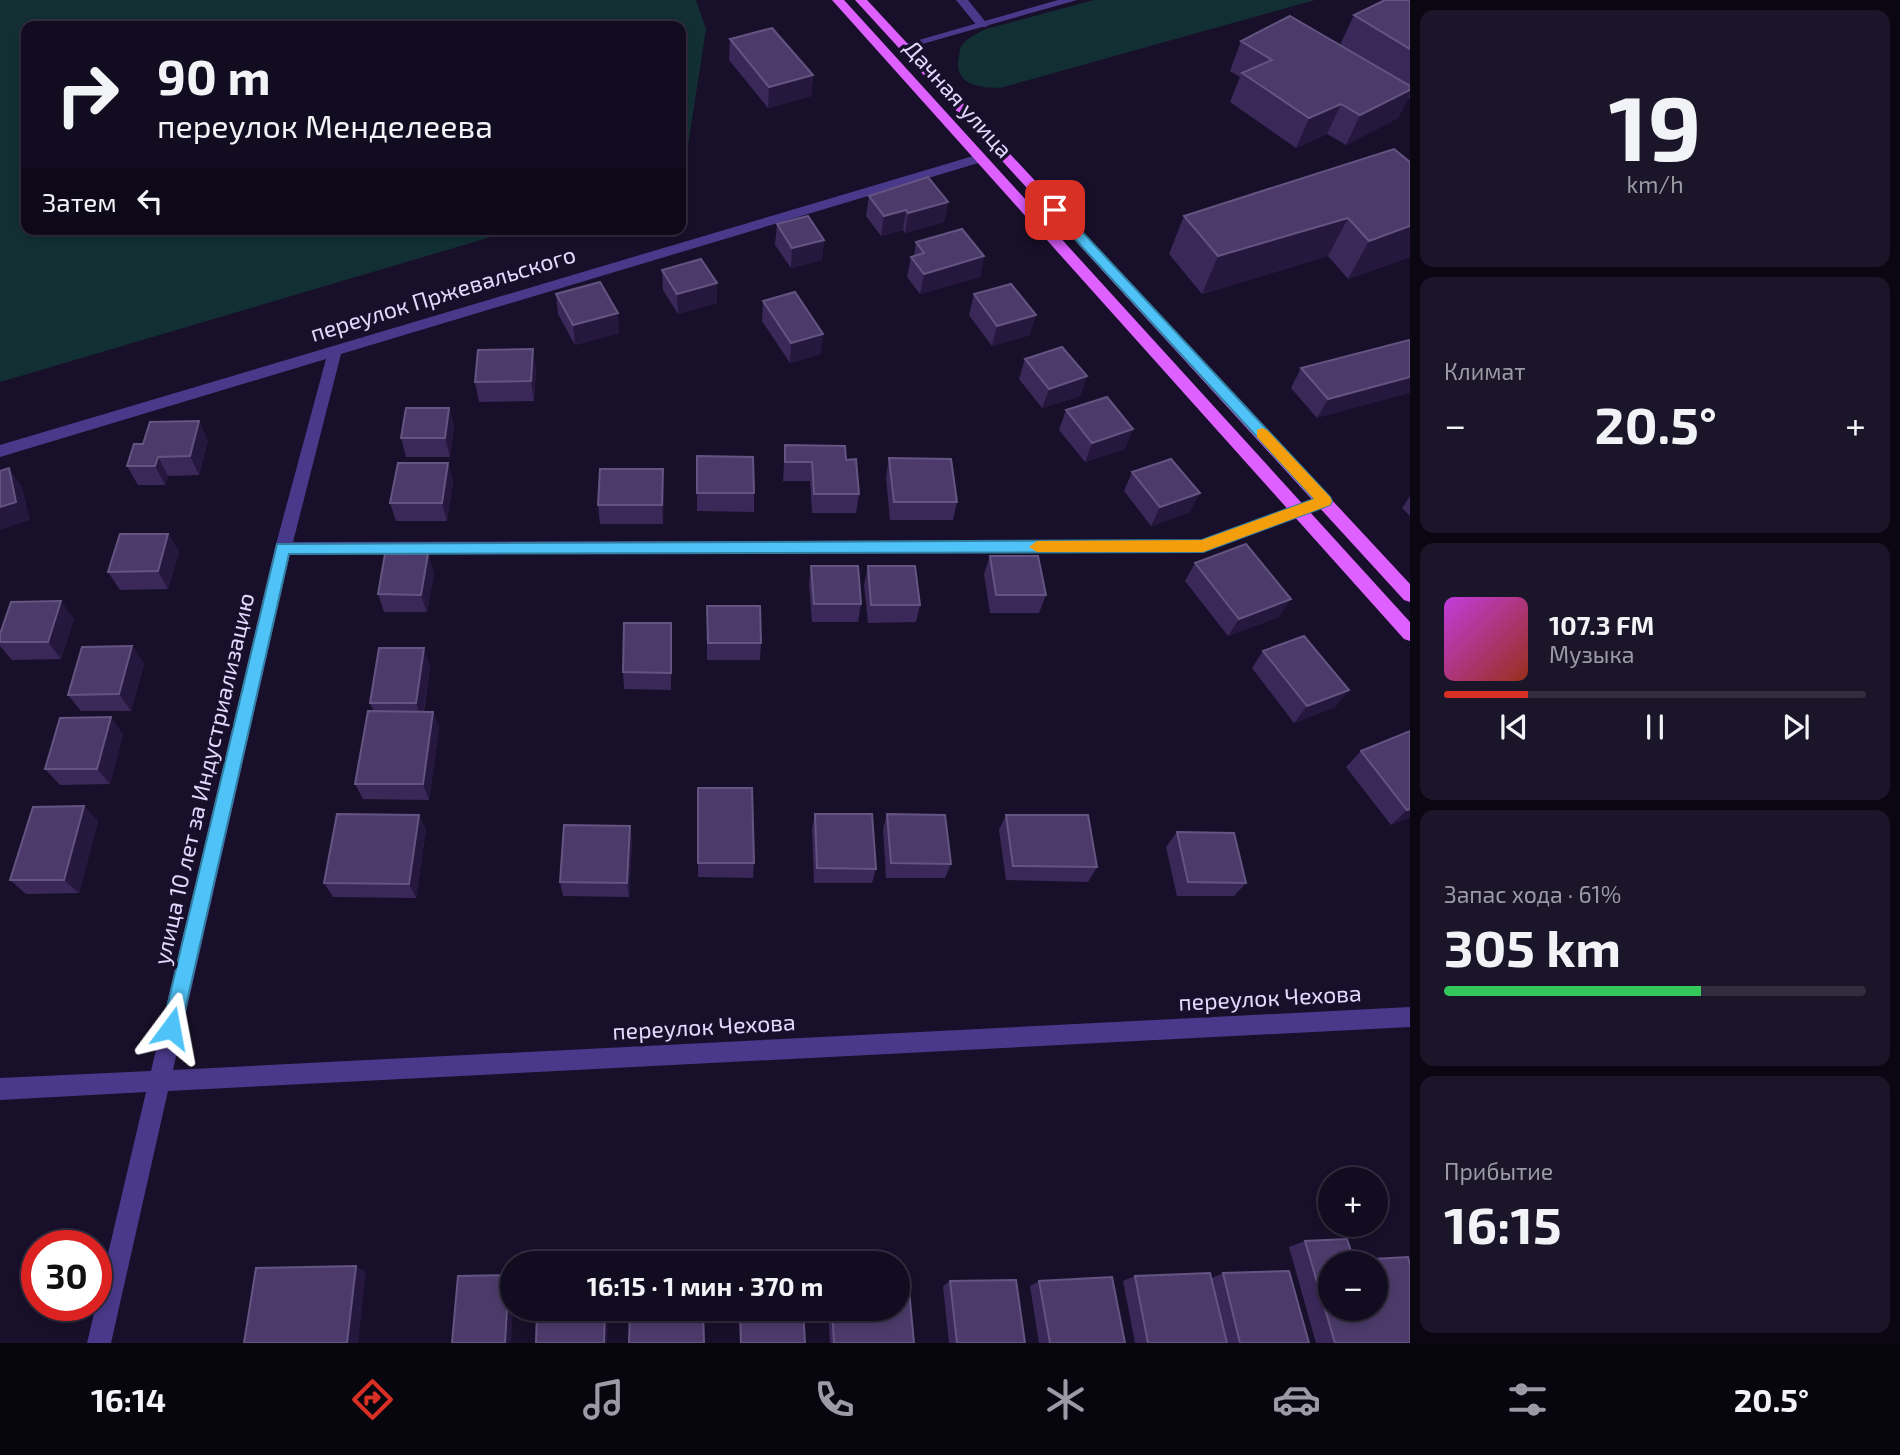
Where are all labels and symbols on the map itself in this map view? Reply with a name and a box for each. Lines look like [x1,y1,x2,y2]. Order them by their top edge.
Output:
street label: Дачная улица [898,34,1019,164]
pin [1025,180,1085,240]
street label: переулок Пржевальского [307,239,579,348]
street label: улица 10 лет за Индустриализацию [147,590,260,968]
street label: переулок Чехова [1178,978,1362,1017]
position arrow [134,991,208,1065]
street label: переулок Чехова [612,1007,796,1046]
speed limit sign: 30 [21,1230,112,1321]

